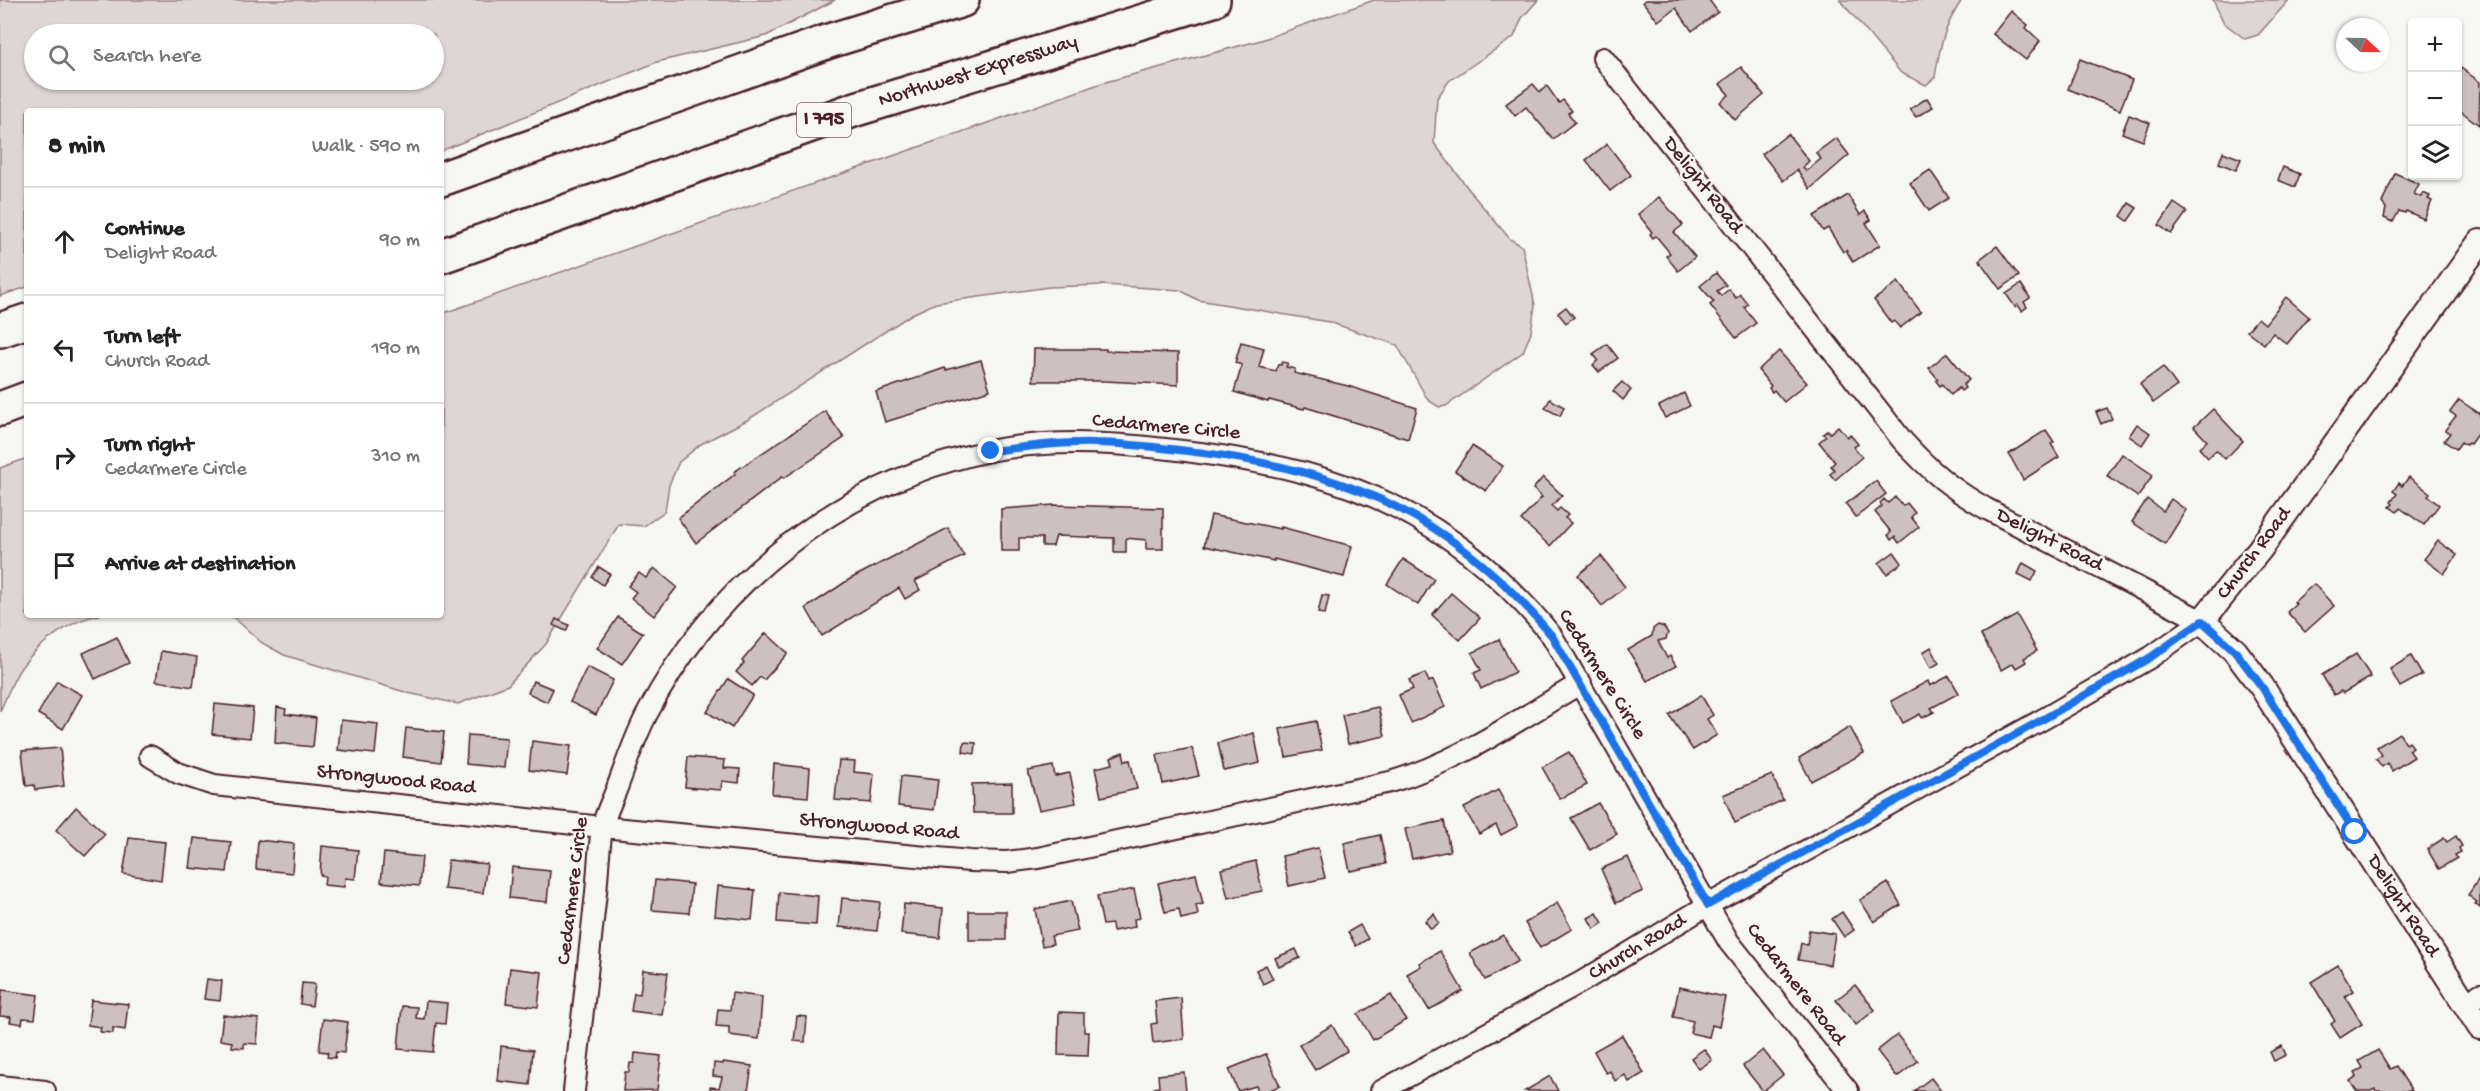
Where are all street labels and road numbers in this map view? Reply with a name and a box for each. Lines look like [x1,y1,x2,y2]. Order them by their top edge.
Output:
street label: Northwest Expressway [876,30,1081,114]
road number: I 795 [797,103,851,137]
street label: Delight Road [1655,131,1749,241]
street label: Cedarmere Circle [1091,409,1242,447]
street label: Church Road [2212,502,2299,605]
street label: Delight Road [1990,503,2108,579]
street label: Cedarmere Circle [1551,605,1652,746]
street label: Strongwood Road [315,760,478,802]
street label: Strongwood Road [798,809,961,848]
street label: Cedarmere Circle [553,815,596,966]
street label: Delight Road [2359,849,2445,963]
street label: Church Road [1584,908,1692,987]
street label: Cedarmere Road [1739,919,1852,1053]

